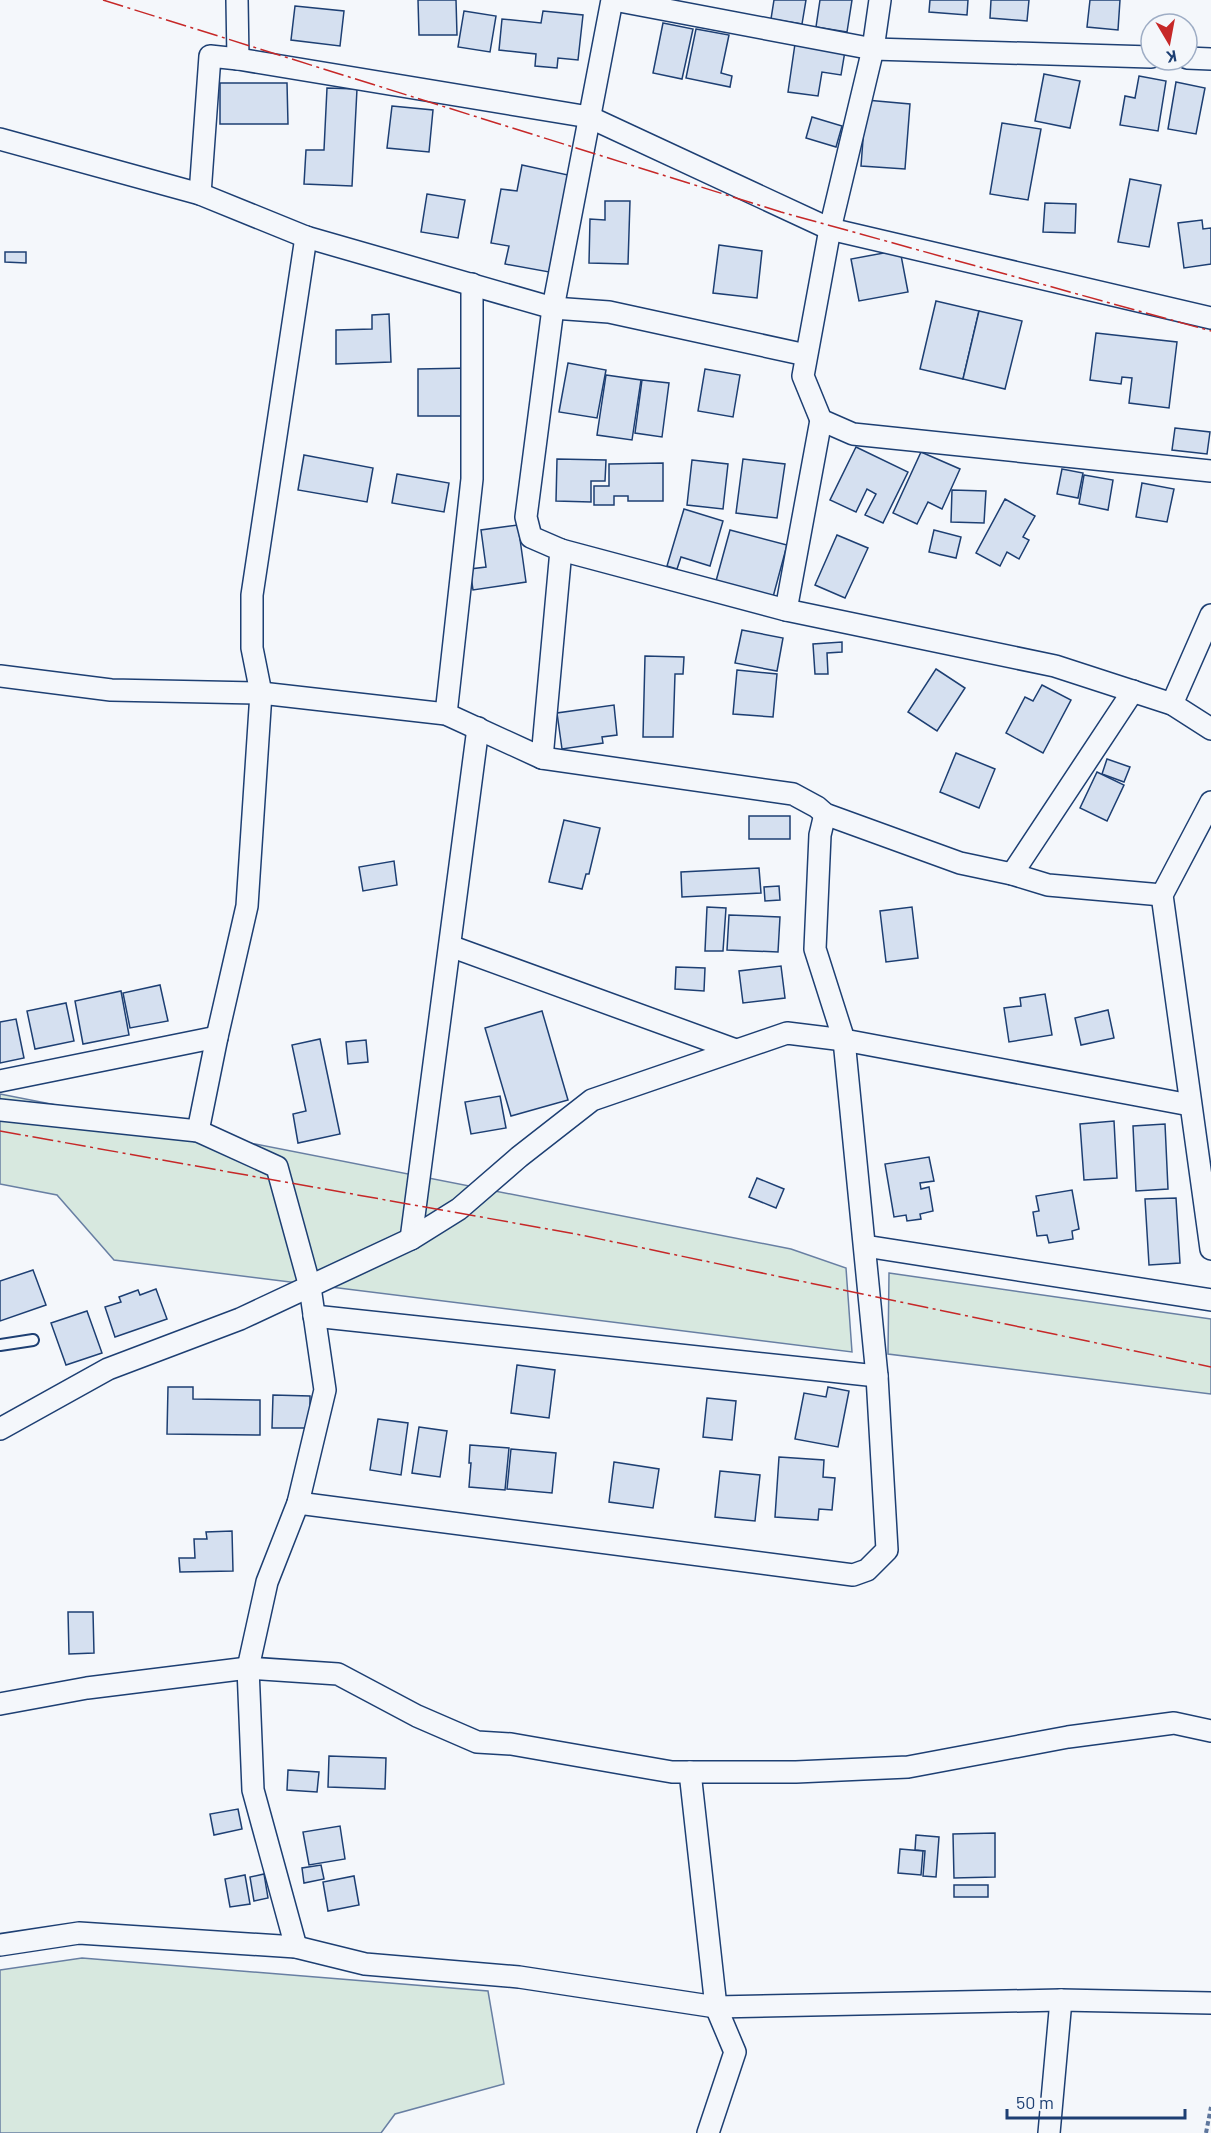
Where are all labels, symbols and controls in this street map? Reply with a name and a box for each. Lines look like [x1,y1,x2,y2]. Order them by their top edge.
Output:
north arrow [1139,12,1199,72]
text: K [1165,47,1178,67]
scale bar [1007,2082,1186,2120]
text: 50 m [1016,2091,1054,2113]

